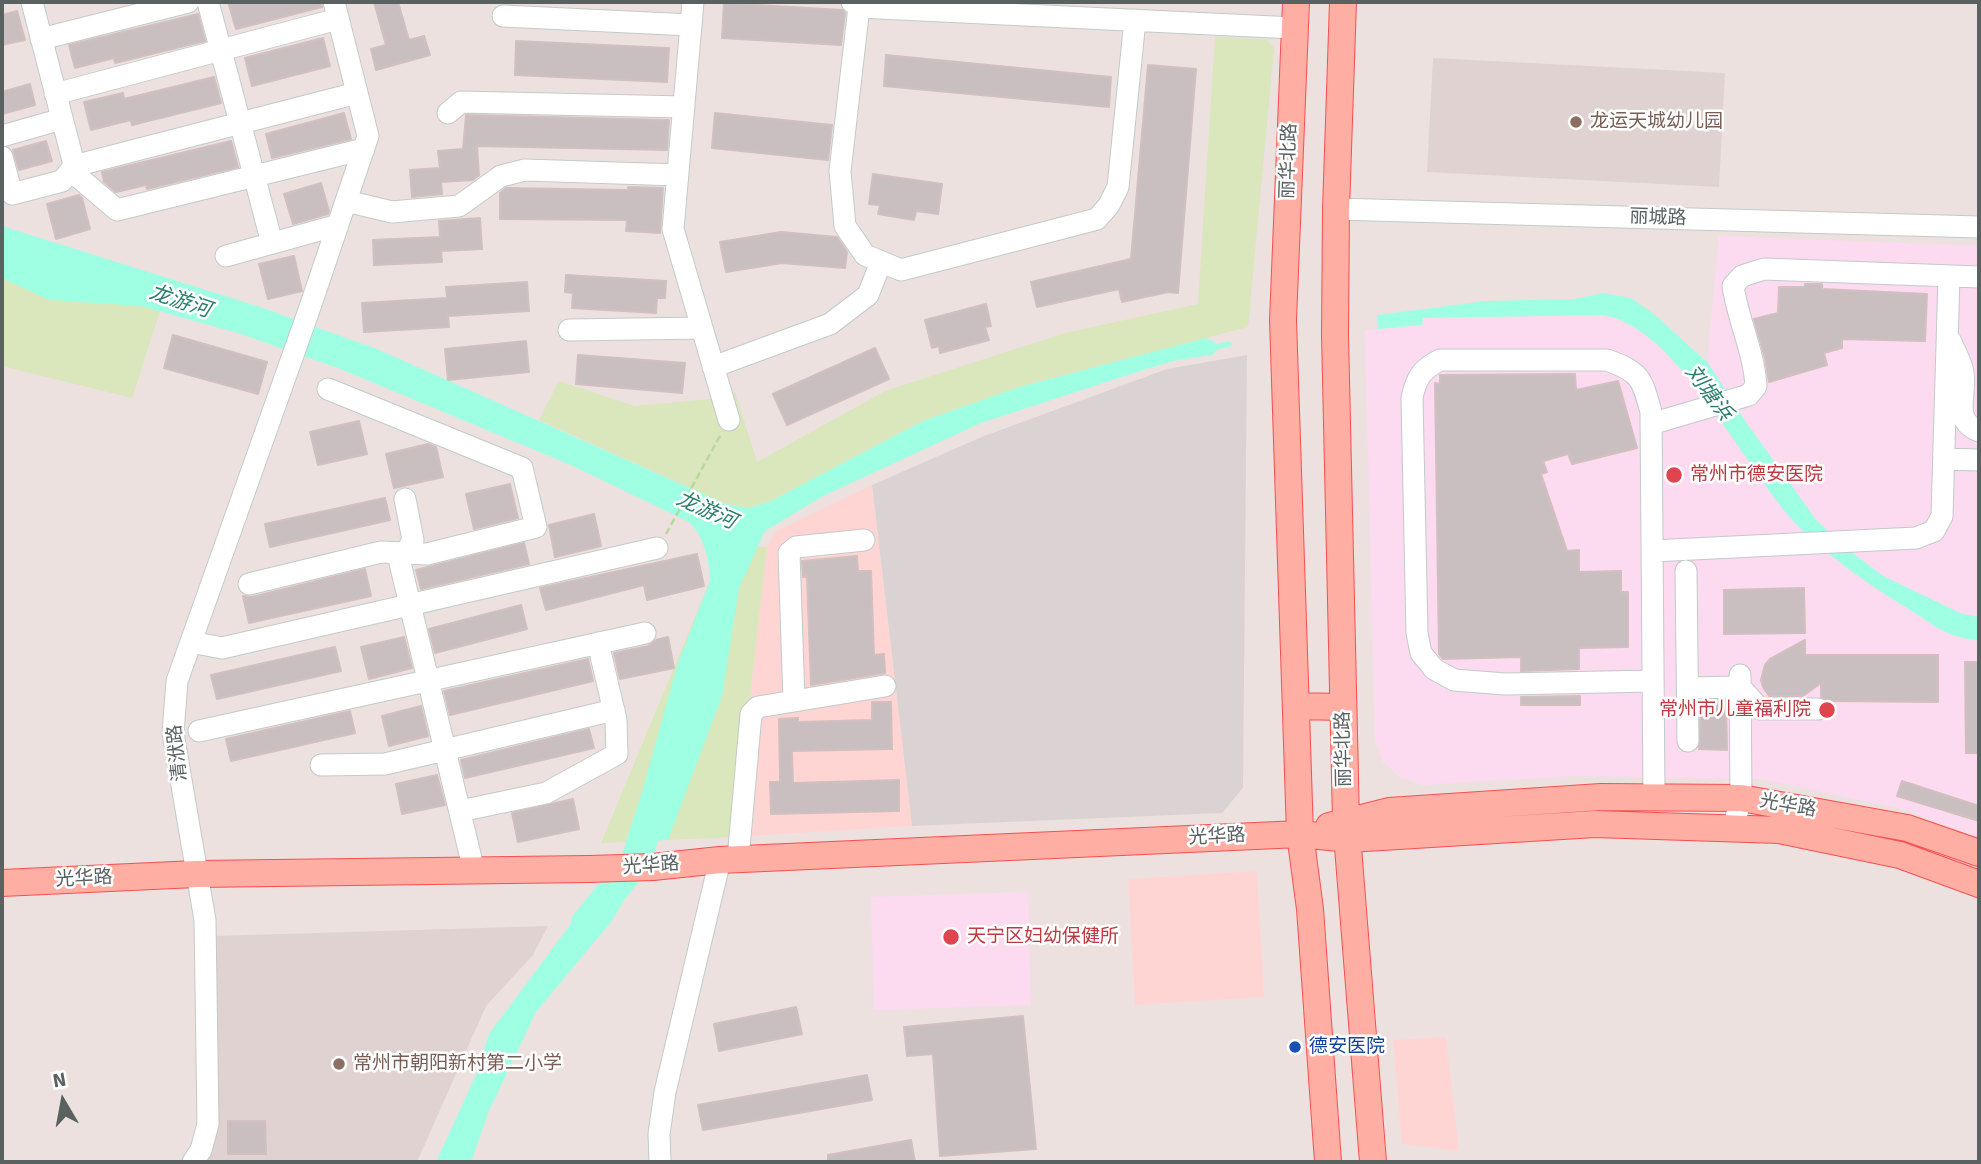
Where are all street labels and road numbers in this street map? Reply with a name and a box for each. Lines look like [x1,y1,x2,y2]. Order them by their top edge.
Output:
street label: 丽华北路 [1276,123,1302,199]
street label: 丽城路 [1629,206,1687,230]
street label: 丽华北路 [1332,711,1356,787]
street label: 清洑路 [164,723,192,783]
street label: 光华路 [1758,790,1818,822]
street label: 光华路 [1188,824,1246,850]
street label: 光华路 [622,853,680,879]
street label: 光华路 [55,866,113,892]

